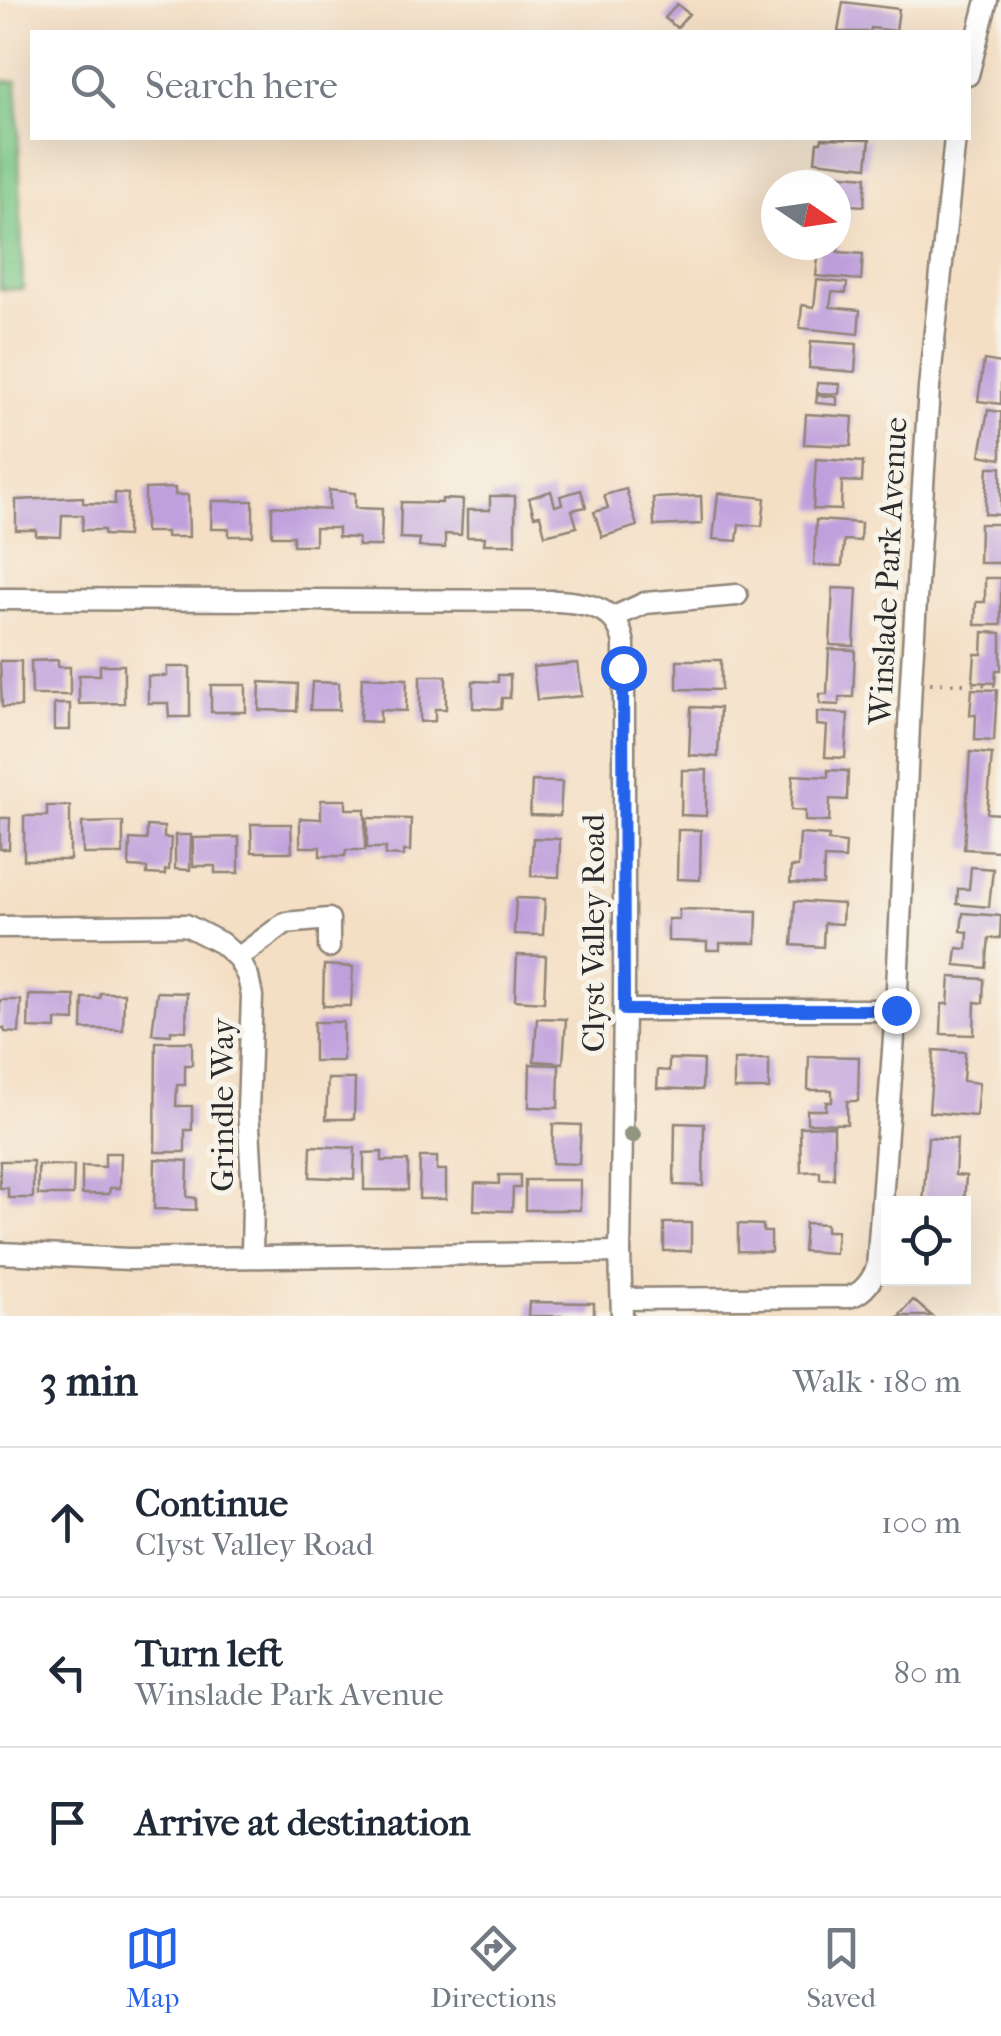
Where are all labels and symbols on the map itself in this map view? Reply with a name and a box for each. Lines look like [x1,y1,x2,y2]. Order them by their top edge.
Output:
north arrow [761,170,851,260]
street label: Winslade Park Avenue [861,416,915,727]
route start [601,646,647,692]
street label: Clyst Valley Road [575,813,612,1052]
route end [874,988,920,1034]
street label: Grindle Way [204,1017,241,1192]

